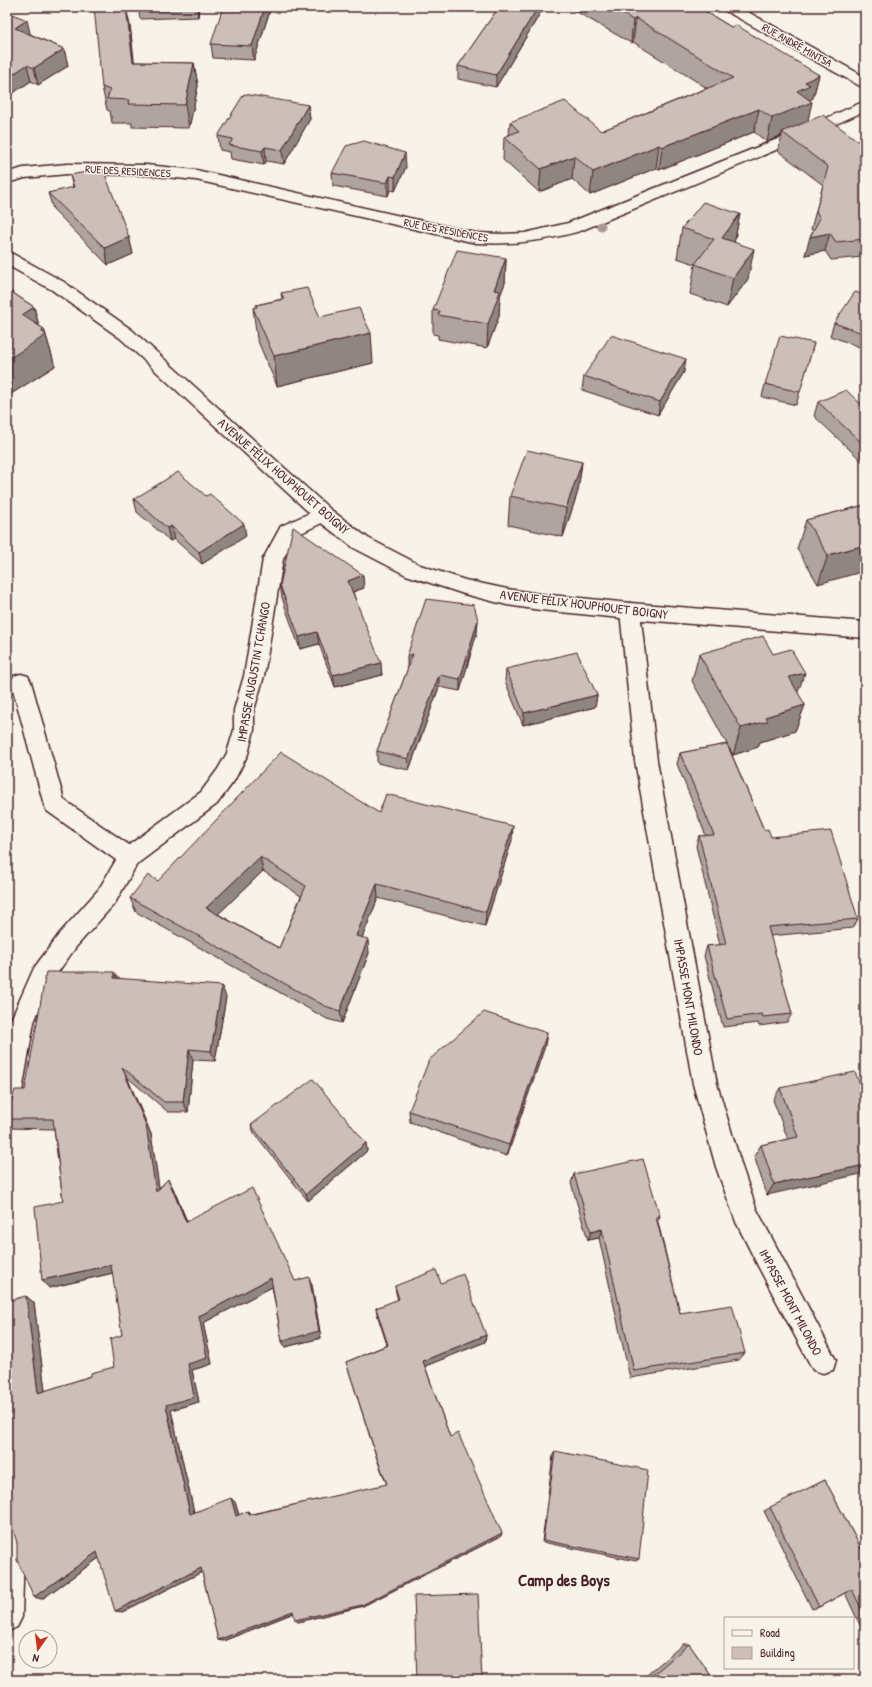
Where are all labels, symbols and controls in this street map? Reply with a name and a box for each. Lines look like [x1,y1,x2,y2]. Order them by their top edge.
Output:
street label: RUE ANDRÉ MINTSA [760,20,835,70]
street label: RUE DES RESIDENCES [85,162,171,180]
street label: RUE DES RESIDENCES [403,215,489,245]
street label: AVENUE FÉLIX HOUPHOUET BOIGNY [214,414,354,538]
street label: AVENUE FÉLIX HOUPHOUET BOIGNY [499,585,669,623]
street label: IMPASSE AUGUSTIN TCHANGO [232,601,274,743]
street label: IMPASSE MONT MILONDO [670,937,708,1057]
street label: IMPASSE MONT MILONDO [755,1246,827,1358]
district label: Camp des Boys [518,1568,610,1592]
legend [724,1617,854,1669]
text: Road [760,1624,780,1641]
north arrow [18,1629,58,1669]
text: Building [760,1644,795,1661]
text: N [31,1651,40,1666]

